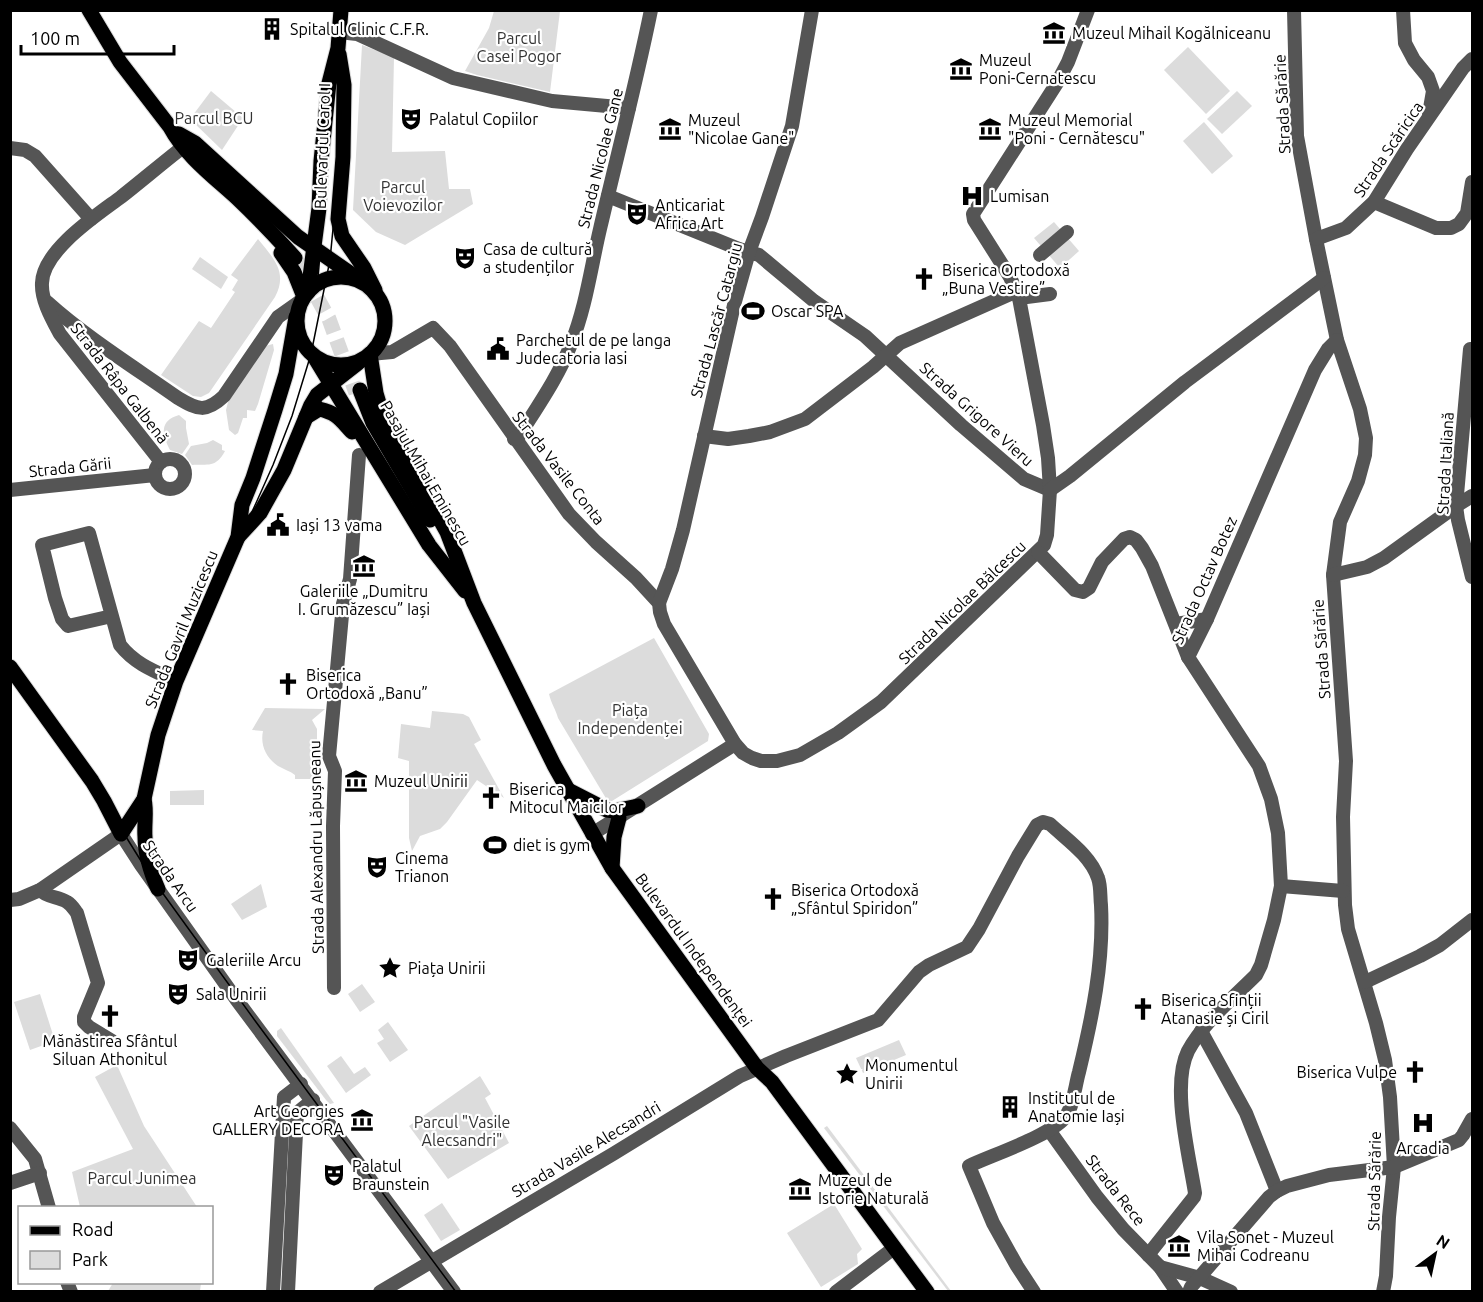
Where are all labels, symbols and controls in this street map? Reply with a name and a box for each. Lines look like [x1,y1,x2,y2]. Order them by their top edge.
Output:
building icon: Spitalul Clinic C.F.R. [259,16,285,42]
scale bar [21,18,174,56]
place label: Spitalul Clinic C.F.R. [290,20,429,38]
museum icon: Muzeul Mihail Kogălniceanu [1041,20,1067,46]
place label: Muzeul Mihail Kogălniceanu [1072,24,1271,42]
text: 100 m [30,28,80,48]
park label: Parcul Casei Pogor [477,29,561,65]
place label: Muzeul Poni-Cernatescu [979,51,1096,87]
street label: Strada Sărărie [1270,54,1294,154]
museum icon: Muzeul Poni-Cernatescu [948,56,974,82]
street label: Bulevardul Carol I [311,83,333,209]
street label: Strada Nicolae Gane [574,86,626,230]
street label: Strada Scăricica [1349,98,1427,200]
theatre icon: Palatul Copiilor [398,106,424,132]
park label: Parcul BCU [174,109,254,127]
place label: Palatul Copiilor [429,110,538,128]
place label: Muzeul "Nicolae Gane" [688,111,794,147]
place label: Muzeul Memorial "Poni - Cernătescu" [1008,111,1145,147]
museum icon: Muzeul "Nicolae Gane" [657,116,683,142]
museum icon: Muzeul Memorial "Poni - Cernătescu" [977,116,1003,142]
park label: Parcul Voievozilor [363,178,443,214]
hospital icon: Lumisan [959,183,985,209]
place label: Lumisan [990,187,1049,205]
place label: Anticariat Africa Art [655,196,726,232]
theatre icon: Anticariat Africa Art [624,201,650,227]
place label: Casa de cultură a studenților [483,240,592,276]
street label: Strada Lascăr Catargiu [687,241,745,399]
theatre icon: Casa de cultură a studenților [452,245,478,271]
place label: Biserica Ortodoxă „Buna Vestire” [942,261,1070,297]
church icon: Biserica Ortodoxă „Buna Vestire” [911,266,937,292]
sports icon: Oscar SPA [740,298,766,324]
place label: Oscar SPA [771,302,844,320]
street label: Strada Râpa Galbenă [67,319,173,447]
place label: Parchetul de pe langa Judecatoria Iasi [516,331,671,367]
public building icon: Parchetul de pe langa Judecatoria Iasi [485,336,511,362]
street label: Strada Grigore Vieru [917,358,1037,470]
street label: Pasajul Mihai Eminescu [377,397,475,549]
street label: Strada Vasile Conta [509,408,609,528]
street label: Strada Italiană [1433,411,1457,515]
street label: Strada Gării [28,454,112,480]
public building icon: Iași 13 vama [265,512,291,538]
street label: Strada Octav Botez [1168,513,1240,647]
place label: Iași 13 vama [296,516,383,534]
street label: Strada Nicolae Bălcescu [895,537,1029,667]
street label: Strada Gavril Muzicescu [141,547,221,711]
museum icon: Galeriile „Dumitru I. Grumăzescu” Iași [351,553,377,579]
place label: Galeriile „Dumitru I. Grumăzescu” Iași [298,582,430,618]
street label: Strada Sărărie [1309,599,1333,699]
place label: Biserica Ortodoxă „Banu” [306,666,428,702]
church icon: Biserica Ortodoxă „Banu” [275,671,301,697]
park label: Piața Independenței [577,701,683,737]
street label: Strada Alexandru Lăpușneanu [305,740,327,954]
museum icon: Muzeul Unirii [343,768,369,794]
place label: Muzeul Unirii [374,772,468,790]
place label: Biserica Mitocul Maicilor [509,780,624,816]
church icon: Biserica Mitocul Maicilor [478,785,504,811]
sports icon: diet is gym [482,832,508,858]
place label: diet is gym [513,836,590,854]
street label: Strada Arcu [140,837,202,915]
place label: Cinema Trianon [395,849,449,885]
theatre icon: Cinema Trianon [364,854,390,880]
street label: Bulevardul Independenței [632,870,756,1030]
place label: Biserica Ortodoxă „Sfântul Spiridon” [791,881,919,917]
church icon: Biserica Ortodoxă „Sfântul Spiridon” [760,886,786,912]
theatre icon: Galeriile Arcu [175,947,201,973]
place label: Galeriile Arcu [206,951,301,969]
place icon: Piața Unirii [377,955,403,981]
place label: Piața Unirii [408,959,486,977]
theatre icon: Sala Unirii [165,981,191,1007]
place label: Sala Unirii [196,985,267,1003]
place label: Biserica Sfinții Atanasie și Ciril [1161,991,1269,1027]
church icon: Biserica Sfinții Atanasie și Ciril [1130,996,1156,1022]
church icon: Mănăstirea Sfântul Siluan Athonitul [97,1003,123,1029]
place label: Mănăstirea Sfântul Siluan Athonitul [43,1032,177,1068]
place label: Monumentul Unirii [865,1056,958,1092]
church icon: Biserica Vulpe [1402,1059,1428,1085]
place icon: Monumentul Unirii [834,1061,860,1087]
place label: Biserica Vulpe [1296,1063,1397,1081]
place label: Institutul de Anatomie Iași [1028,1089,1125,1125]
building icon: Institutul de Anatomie Iași [997,1094,1023,1120]
street label: Strada Vasile Alecsandri [508,1097,664,1201]
place label: Art Georgies GALLERY DECORA [212,1102,345,1138]
museum icon: Art Georgies GALLERY DECORA [349,1107,375,1133]
hospital icon: Arcadia [1410,1110,1436,1136]
park label: Parcul "Vasile Alecsandri" [414,1113,510,1149]
street label: Strada Sărărie [1364,1131,1384,1231]
place label: Arcadia [1396,1139,1450,1157]
street label: Strada Rece [1083,1151,1149,1229]
place label: Palatul Braunstein [352,1157,430,1193]
theatre icon: Palatul Braunstein [321,1162,347,1188]
park label: Parcul Junimea [87,1169,197,1187]
place label: Muzeul de Istorie Naturală [818,1171,929,1207]
museum icon: Muzeul de Istorie Naturală [787,1176,813,1202]
legend [18,1206,213,1284]
text: Road [72,1219,114,1239]
north arrow [1405,1224,1465,1284]
place label: Vila Sonet - Muzeul Mihai Codreanu [1197,1228,1334,1264]
text: N [1433,1231,1453,1252]
museum icon: Vila Sonet - Muzeul Mihai Codreanu [1166,1233,1192,1259]
text: Park [72,1249,108,1269]

